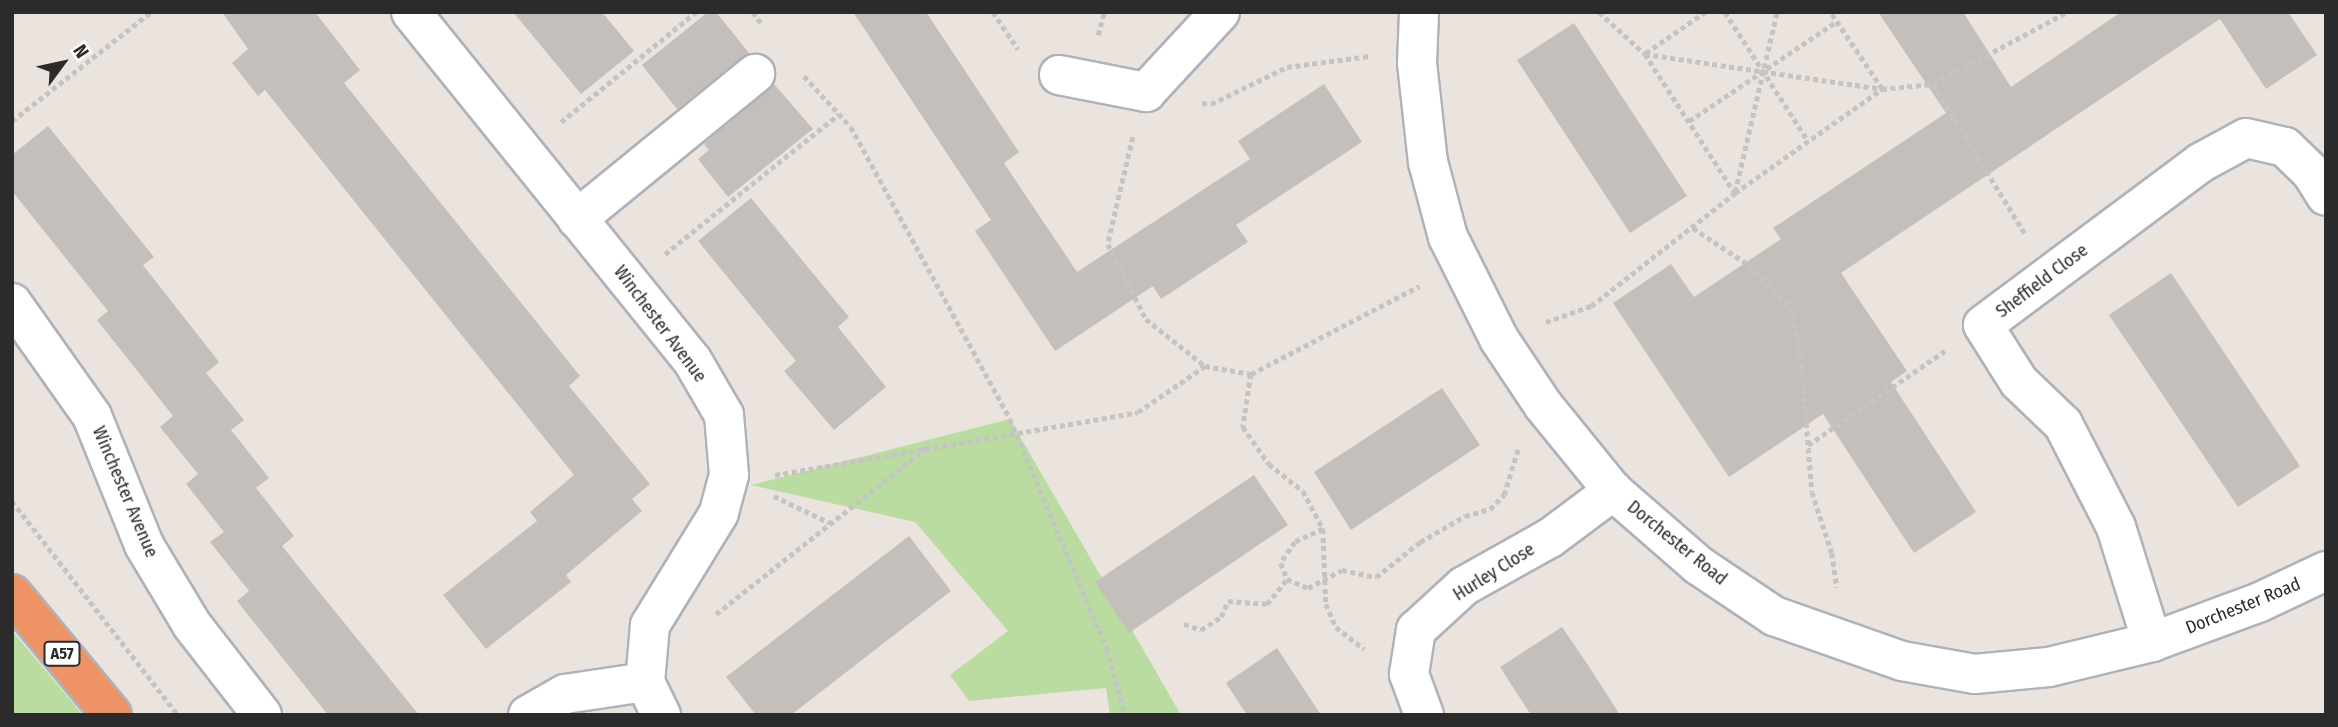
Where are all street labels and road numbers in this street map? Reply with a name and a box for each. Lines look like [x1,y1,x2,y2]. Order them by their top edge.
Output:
street label: Sheffield Close [1992,239,2092,323]
street label: Winchester Avenue [609,261,711,387]
street label: Winchester Avenue [88,423,162,561]
street label: Dorchester Road [1623,496,1731,590]
street label: Hurley Close [1449,538,1539,606]
street label: Dorchester Road [2182,573,2304,639]
road number: A57 [43,642,81,666]

